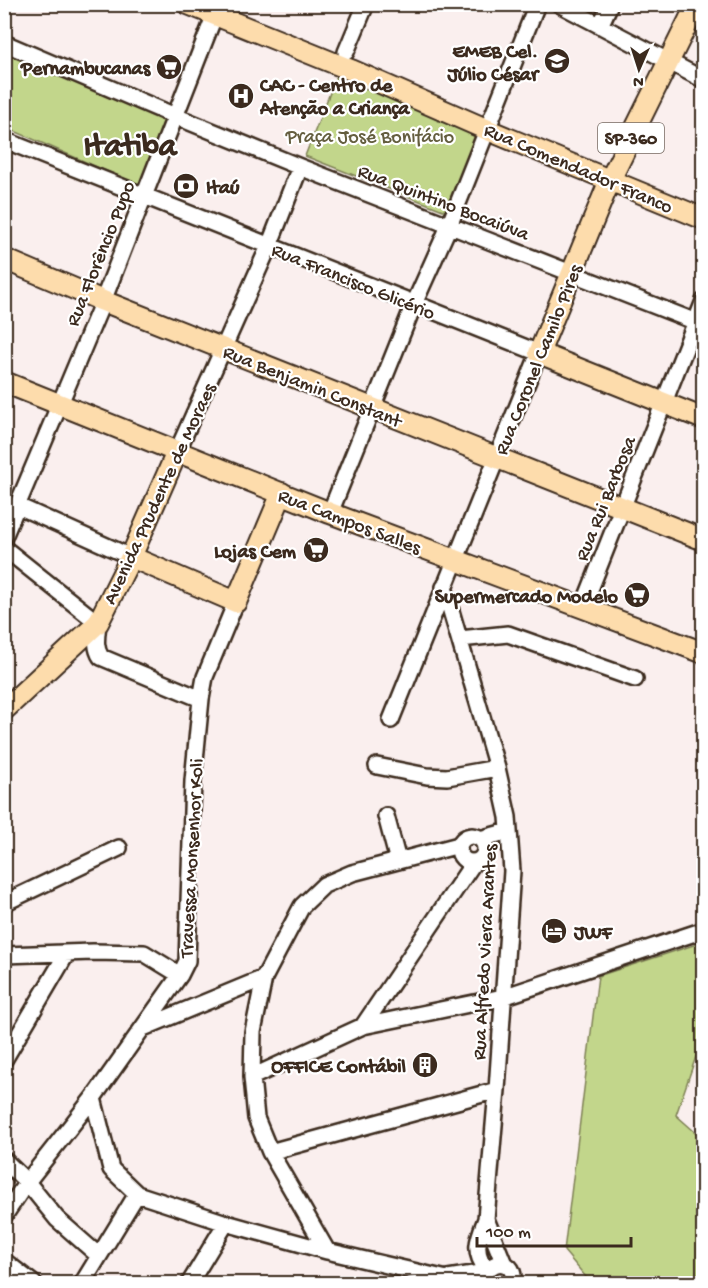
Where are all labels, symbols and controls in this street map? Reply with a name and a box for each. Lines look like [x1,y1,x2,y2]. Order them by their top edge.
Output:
north arrow [609,39,669,99]
place label: EMEB Cel. Júlio César [446,42,540,88]
school or university icon: EMEB Cel. Júlio César [542,46,572,76]
supermarket icon: Pernambucanas [154,52,184,82]
place label: Pernambucanas [20,59,152,82]
text: N [632,71,644,90]
place label: CAC - Centro de Atenção a Criança [259,76,410,122]
hospital icon: CAC - Centro de Atenção a Criança [226,81,256,111]
street label: Rua Comendador Franco [480,120,675,220]
road number: SP-360 [598,123,664,153]
park label: Praça José Bonifácio [285,127,454,150]
district label: Itatiba [83,129,179,167]
street label: Rua Quintino Bocaiúva [354,161,532,248]
bank icon: Itaú [171,171,201,201]
street label: Rua Florêncio Pupo [63,178,142,330]
place label: Itaú [206,178,240,201]
street label: Rua Francisco Glicério [268,240,438,327]
street label: Rua Coronel Camilo Pires [491,261,589,459]
street label: Rua Benjamin Constant [219,342,406,435]
street label: Avenida Prudente de Moraes [100,380,223,609]
street label: Rua Rui Barbosa [572,433,643,565]
street label: Rua Campos Salles [274,485,424,561]
supermarket icon: Lojas Cem [301,535,331,565]
place label: Lojas Cem [214,542,297,565]
supermarket icon: Supermercado Modelo [622,580,652,610]
place label: Supermercado Modelo [435,587,619,610]
street label: Travessa Monsenhor Koli [177,758,210,959]
street label: Rua Alfredo Viera Arantes [469,843,504,1061]
hotel icon: JWF [539,916,569,946]
place label: JWF [573,923,614,946]
building icon: OFFICE Contábil [410,1050,440,1080]
place label: OFFICE Contábil [271,1057,407,1080]
scale bar [477,1210,632,1248]
text: 100 m [485,1223,531,1244]

